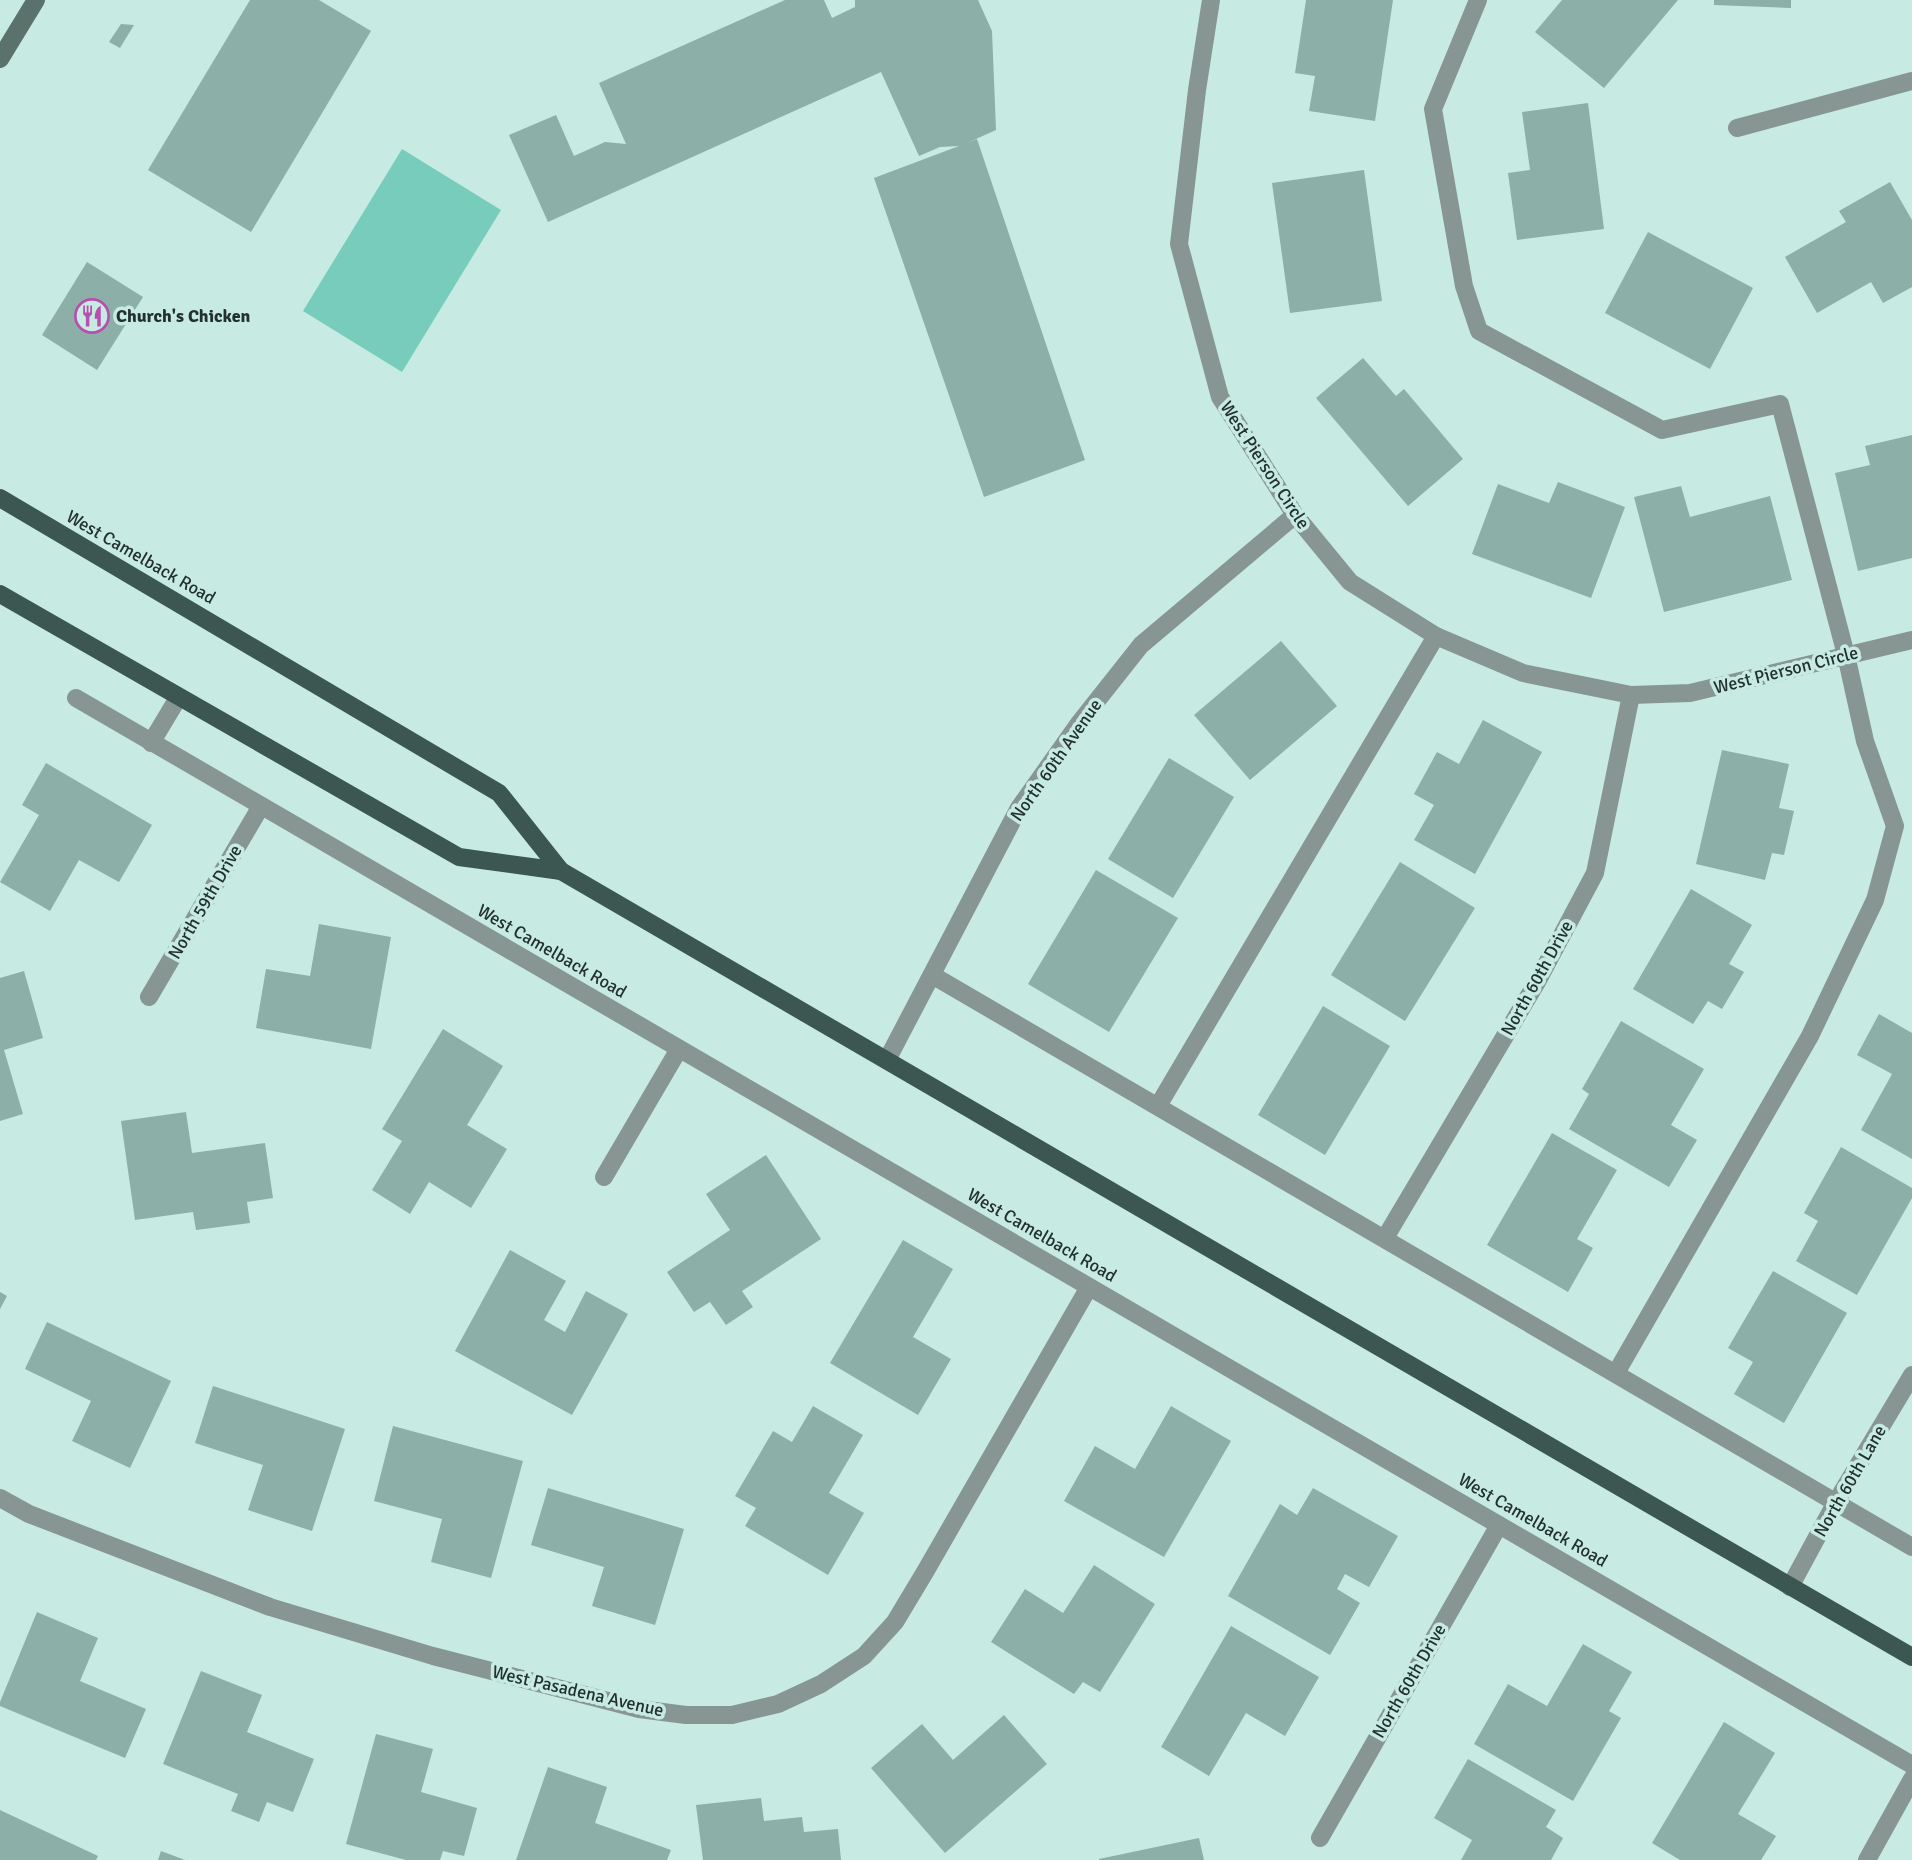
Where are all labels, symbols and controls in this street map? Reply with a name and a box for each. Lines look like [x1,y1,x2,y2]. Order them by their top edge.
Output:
restaurant icon: Church's Chicken [73,297,111,335]
place label: Church's Chicken [116,305,251,327]
street label: West Pierson Circle [1215,397,1315,533]
street label: West Camelback Road [62,505,220,609]
street label: West Pierson Circle [1711,641,1861,699]
street label: North 60th Avenue [1006,695,1106,825]
street label: North 59th Drive [163,841,247,963]
street label: West Camelback Road [473,899,631,1003]
street label: North 60th Drive [1496,917,1578,1039]
street label: West Camelback Road [963,1183,1121,1287]
street label: North 60th Lane [1809,1421,1891,1541]
street label: West Camelback Road [1454,1468,1612,1572]
street label: North 60th Drive [1367,1620,1451,1742]
street label: West Pasadena Avenue [490,1661,666,1721]

